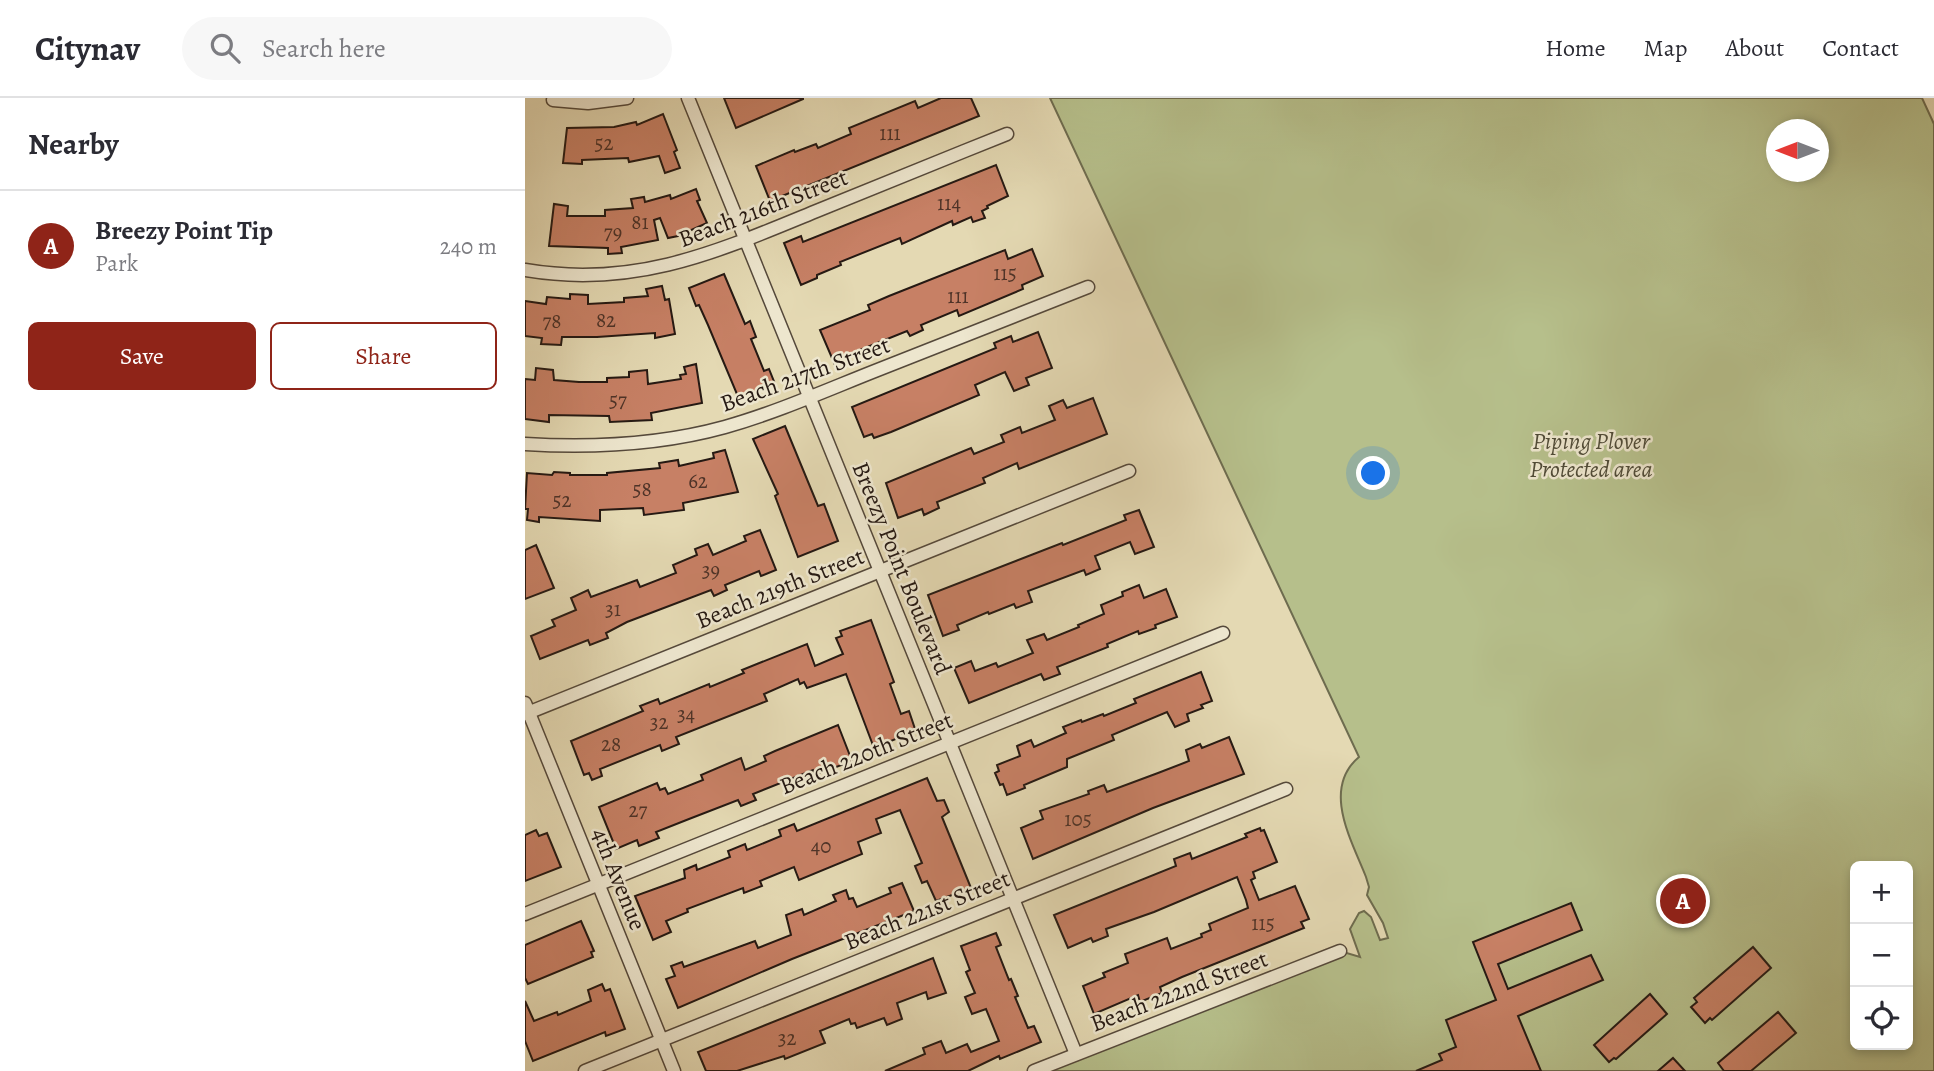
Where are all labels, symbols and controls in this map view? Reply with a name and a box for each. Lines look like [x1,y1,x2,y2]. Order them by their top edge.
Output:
search box [182,17,672,80]
text: Citynav [35,26,140,71]
icon: search [206,29,244,67]
text: Search here [262,31,386,66]
text: Home [1545,32,1606,64]
text: Map [1644,32,1688,64]
text: About [1726,32,1784,64]
text: Contact [1822,32,1899,64]
house number: 111 [879,119,901,147]
north arrow [1766,119,1829,182]
text: Nearby [28,124,119,164]
house number: 52 [594,129,614,157]
street label: Beach 216th Street [674,161,852,255]
house number: 114 [937,189,961,217]
house number: 81 [631,208,649,236]
text: Breezy Point Tip [95,213,273,248]
house number: 79 [604,218,622,246]
text: A [44,231,58,262]
text: 240 m [440,231,497,262]
text: Park [95,248,138,279]
house number: 115 [993,259,1017,287]
house number: 111 [947,282,969,310]
house number: 82 [596,306,616,334]
house number: 78 [542,307,562,335]
button: Save [28,322,256,390]
button: Share [270,322,497,390]
street label: Beach 217th Street [716,329,894,419]
house number: 57 [609,386,627,414]
park label: Piping Plover Protected area [1530,425,1652,485]
your location [1356,456,1390,490]
street label: Breezy Point Boulevard [845,457,959,679]
house number: 62 [688,467,708,495]
house number: 58 [632,475,652,503]
house number: 52 [552,486,572,514]
street label: Beach 219th Street [691,540,869,636]
house number: 39 [702,556,720,584]
house number: 31 [605,595,621,623]
house number: 34 [677,700,695,728]
street label: Beach 220th Street [775,704,957,802]
house number: 32 [650,708,668,736]
house number: 28 [601,730,621,758]
house number: 27 [629,796,648,824]
house number: 105 [1064,805,1092,833]
street label: 4th Avenue [584,823,654,935]
house number: 40 [811,832,831,860]
map controls [1850,861,1913,1050]
button: + [1850,861,1913,924]
street label: Beach 221st Street [839,862,1015,958]
pin: A [1660,875,1706,927]
house number: 115 [1251,909,1275,937]
button: − [1850,924,1913,987]
street label: Beach 222nd Street [1086,942,1272,1040]
button: locate [1850,987,1913,1050]
house number: 32 [778,1024,796,1052]

